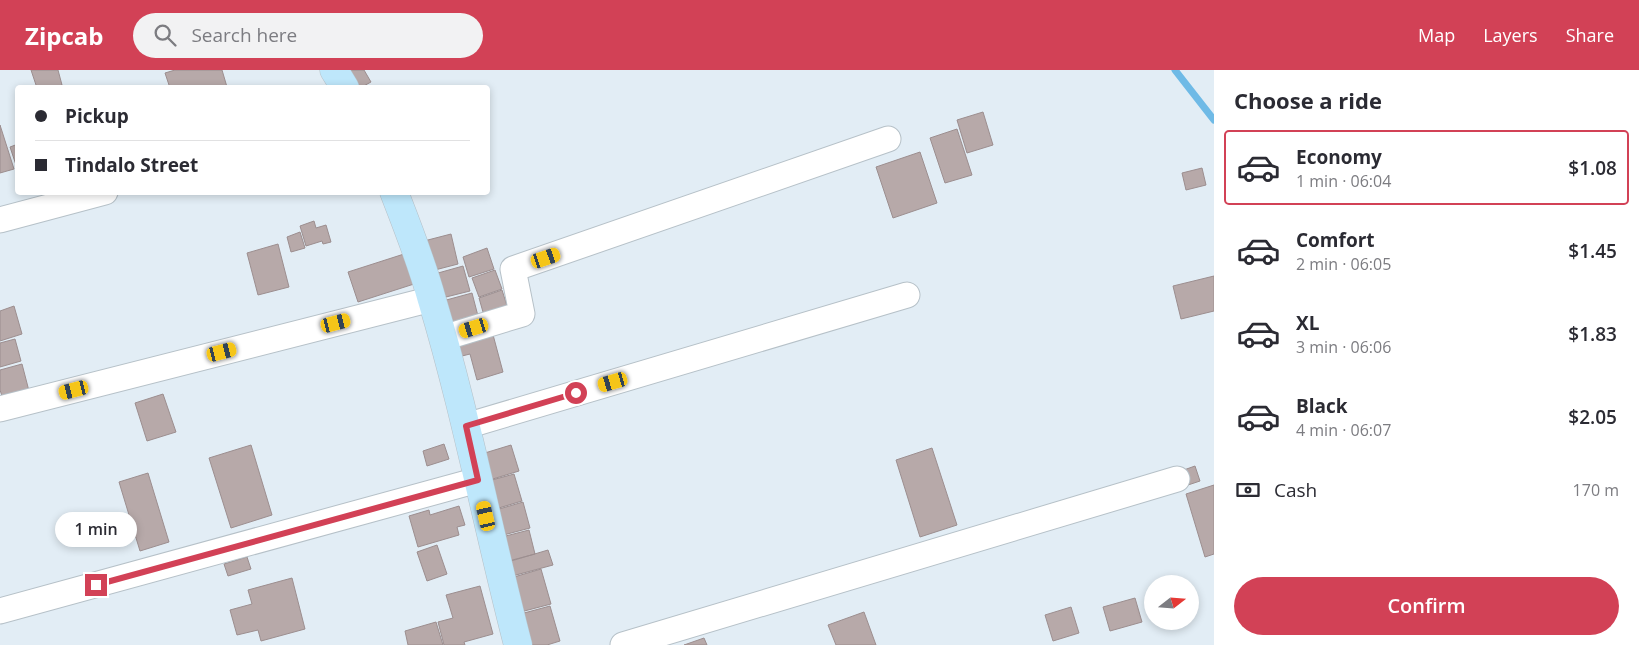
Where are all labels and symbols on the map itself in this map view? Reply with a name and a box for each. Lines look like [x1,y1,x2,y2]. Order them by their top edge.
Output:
car [529,246,562,270]
car [319,312,352,334]
car [457,316,490,340]
car [205,341,238,363]
car [596,371,629,393]
car [57,379,90,401]
route start [565,382,587,404]
car [475,500,496,532]
callout: 1 min [55,512,137,548]
route end [85,574,107,596]
north arrow [1144,575,1199,630]

